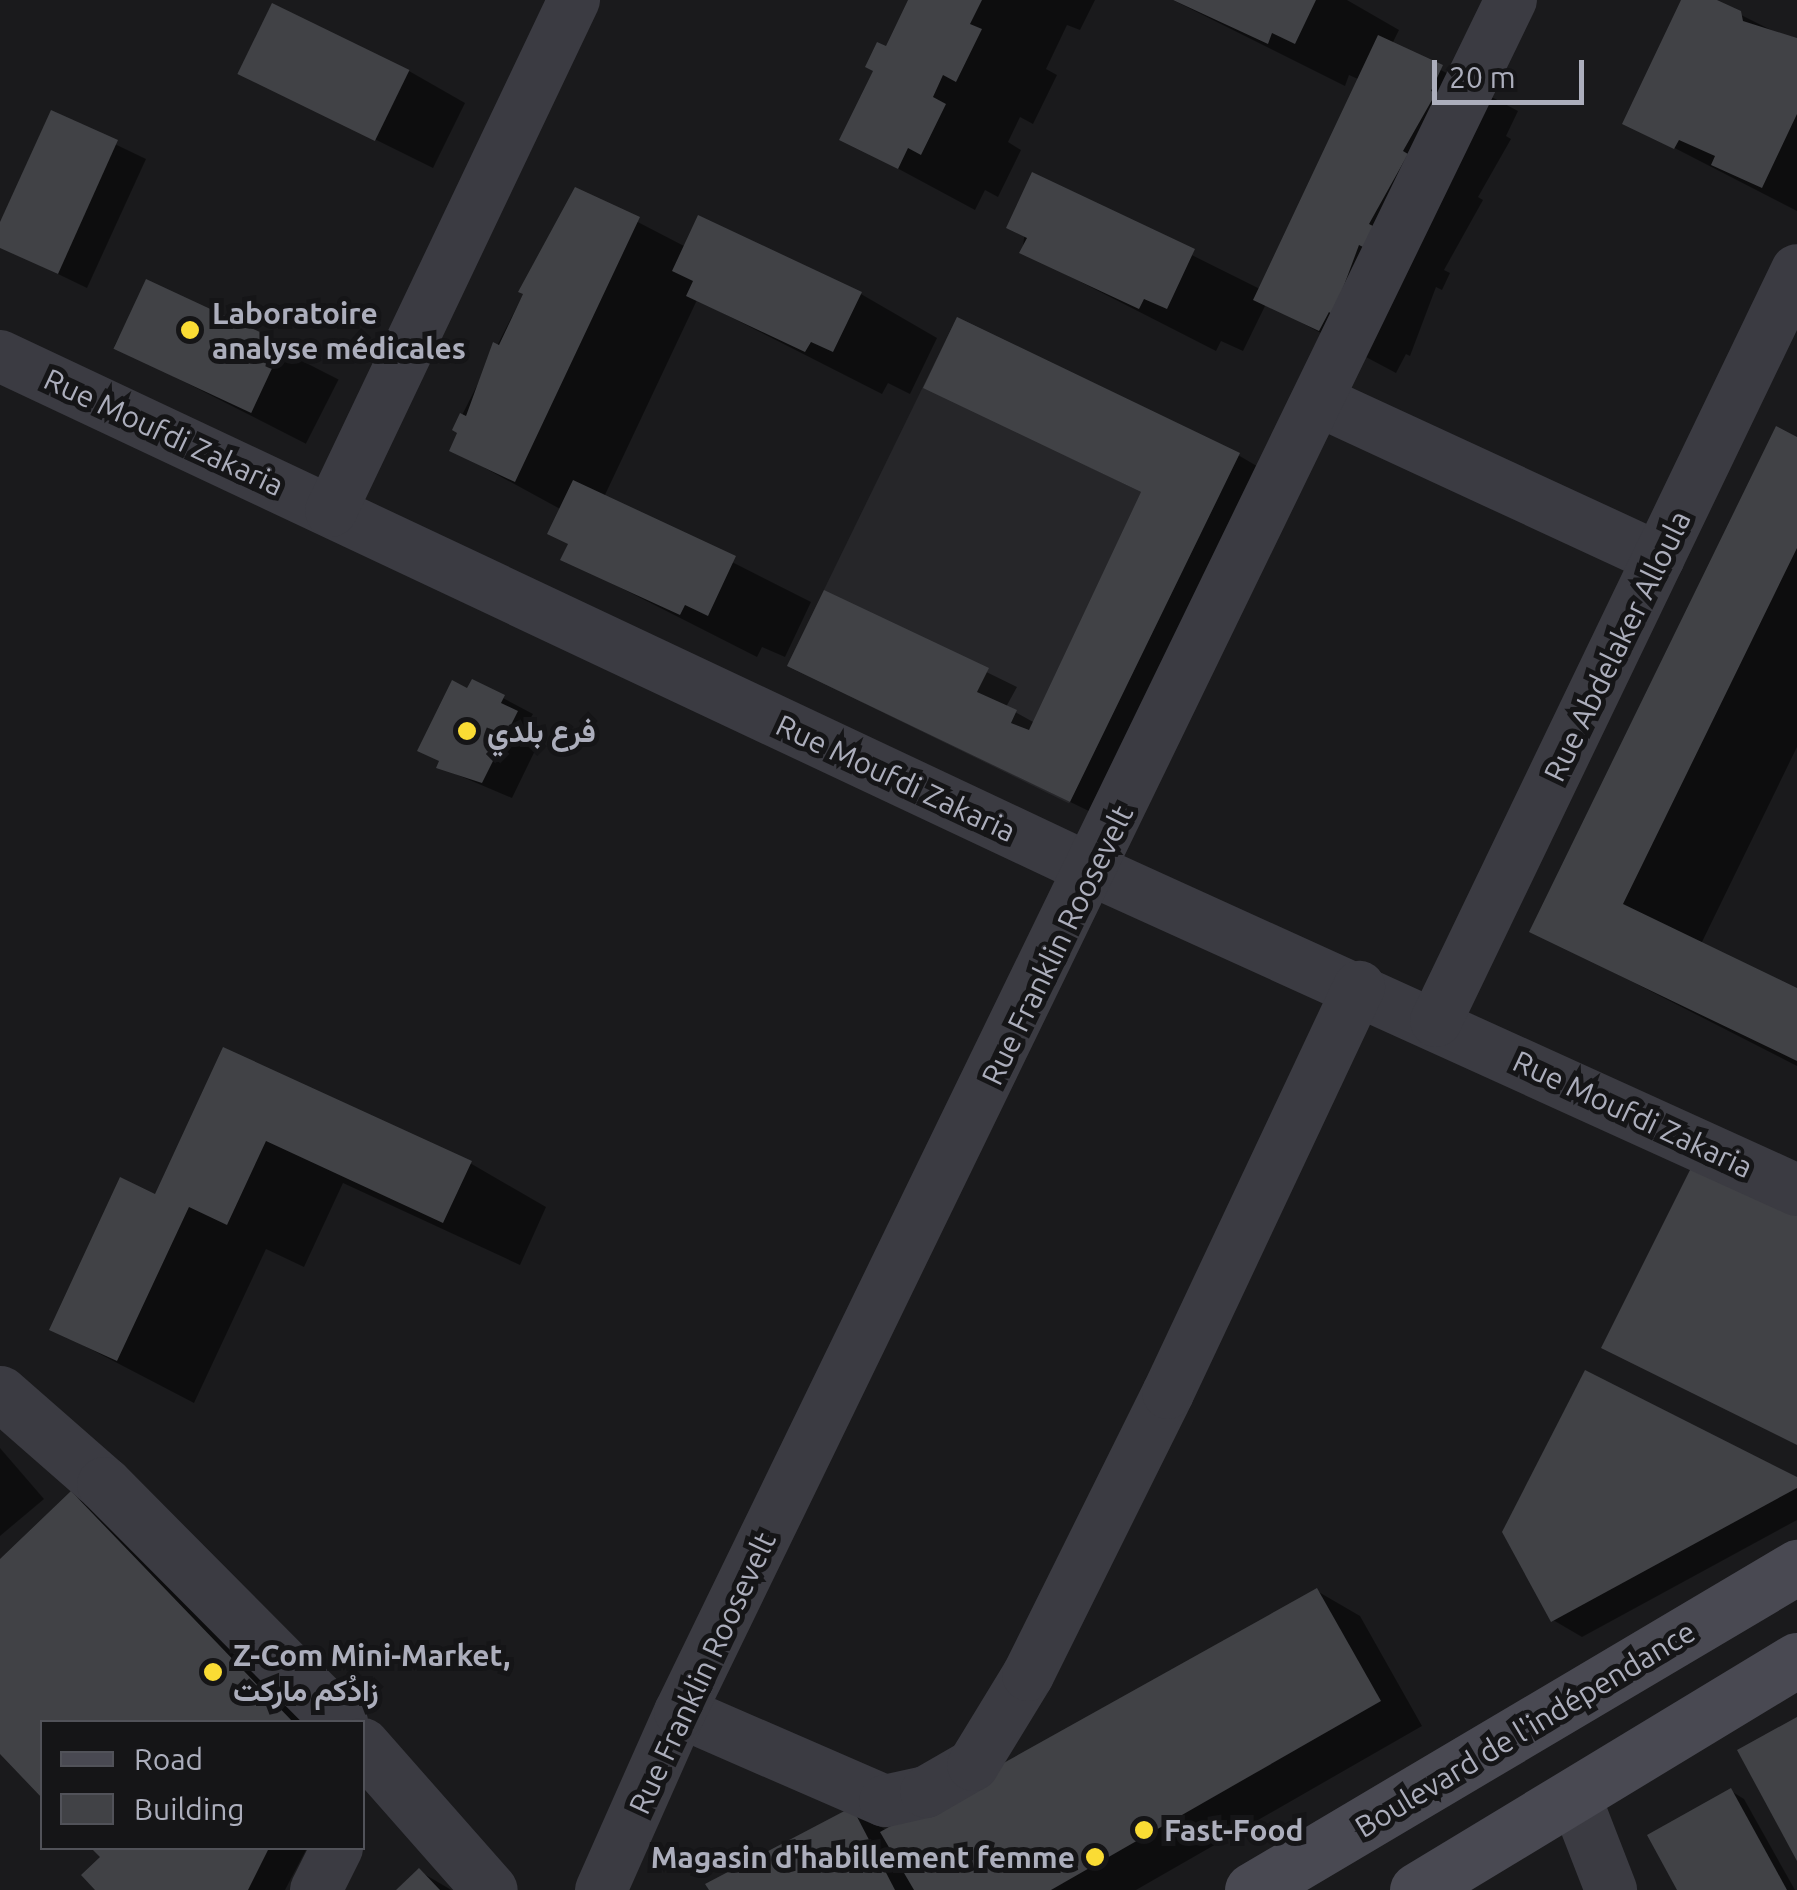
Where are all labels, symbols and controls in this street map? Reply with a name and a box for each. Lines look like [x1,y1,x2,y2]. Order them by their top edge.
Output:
scale bar [1437,40,1590,102]
text: 20 m [1449,60,1516,94]
place label: Laboratoire analyse médicales [212,295,466,366]
marker: Laboratoire analyse médicales [177,317,203,343]
street label: Rue Moufdi Zakaria [39,361,289,503]
street label: Rue Abdelaker Alloula [1536,505,1698,787]
street label: Rue Moufdi Zakaria [771,707,1021,849]
place label: فرع بلدي [487,713,596,749]
marker: فرع بلدي [456,720,478,742]
street label: Rue Franklin Roosevelt [974,799,1140,1091]
street label: Rue Moufdi Zakaria [1508,1043,1758,1185]
street label: Rue Franklin Roosevelt [621,1526,783,1820]
street label: Boulevard de l'indépendance [1348,1613,1702,1845]
place label: Z-Com Mini-Market, زادُكم ماركت [233,1637,510,1708]
marker: Z-Com Mini-Market, زادُكم ماركت [202,1661,224,1683]
legend [40,1720,365,1850]
text: Road [134,1742,203,1776]
text: Building [134,1792,245,1826]
place label: Fast-Food [1164,1812,1304,1848]
marker: Fast-Food [1133,1819,1155,1841]
place label: Magasin d'habillement femme [651,1839,1075,1875]
marker: Magasin d'habillement femme [1084,1846,1106,1868]

